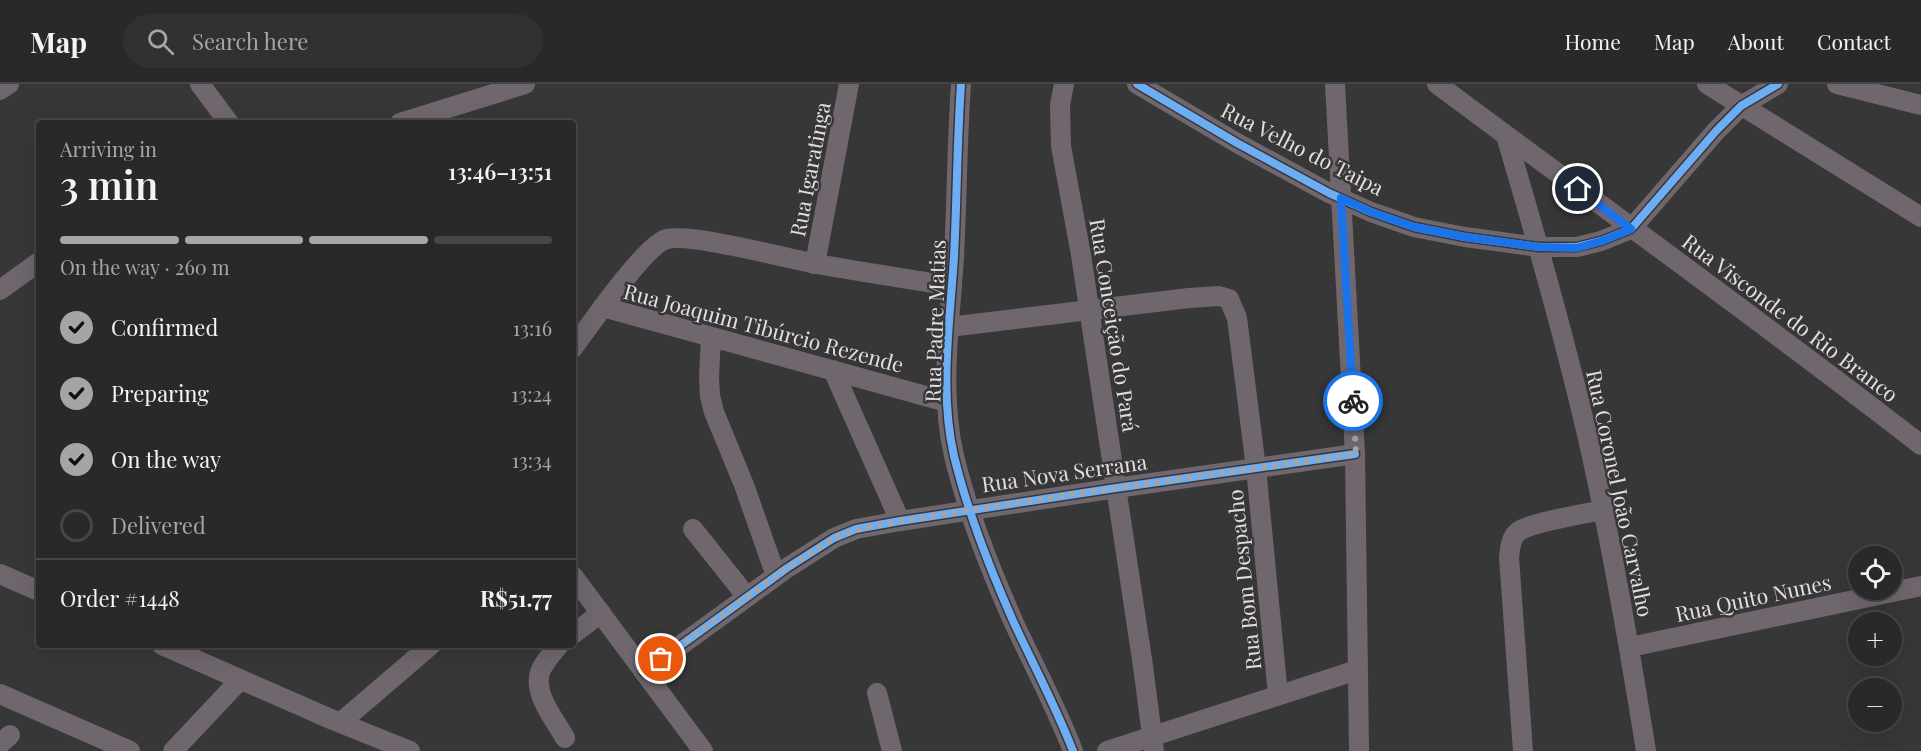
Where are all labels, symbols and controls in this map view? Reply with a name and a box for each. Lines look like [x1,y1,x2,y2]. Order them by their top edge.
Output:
search box [123,14,543,68]
text: Map [30,23,87,60]
icon: search [144,25,177,58]
text: Search here [192,26,308,56]
text: Home [1565,27,1621,55]
text: Map [1654,27,1695,55]
text: About [1728,27,1784,55]
text: Contact [1817,27,1891,55]
street label: Rua Velho do Taipa [1217,95,1389,201]
street label: Rua Igaratinga [782,99,836,239]
text: Arriving in [60,135,157,162]
text: 13:46–13:51 [448,156,552,186]
text: 3 min [60,158,158,210]
pin [1552,163,1603,214]
icon: home [1561,172,1594,205]
street label: Rua Conceição do Pará [1084,216,1146,434]
street label: Rua Visconde do Rio Branco [1677,227,1905,407]
street label: Rua Padre Matias [917,239,951,403]
text: On the way · 260 m [60,253,229,280]
street label: Rua Joaquim Tibúrcio Rezende [621,276,907,378]
icon: check [60,311,93,344]
text: Confirmed [111,312,218,342]
text: 13:16 [513,314,552,341]
street label: Rua Coronel João Carvalho [1581,367,1661,619]
courier [1323,371,1383,431]
icon: check [60,377,93,410]
text: Preparing [111,378,209,408]
text: 13:24 [511,380,552,407]
icon: bike [1337,385,1370,418]
icon: check [60,443,93,476]
text: On the way [111,444,221,474]
text: 13:34 [512,446,552,473]
street label: Rua Nova Serrana [979,446,1149,497]
street label: Rua Bom Despacho [1220,488,1266,672]
text: Delivered [111,510,206,540]
map controls [1848,546,1902,732]
button: locate [1848,546,1902,600]
street label: Rua Quito Nunes [1673,567,1833,627]
text: Order #1448 [60,583,180,613]
text: R$51.77 [480,583,552,613]
button: + [1848,612,1902,666]
pin [635,633,686,684]
icon: bag [644,642,677,675]
button: − [1848,678,1902,732]

